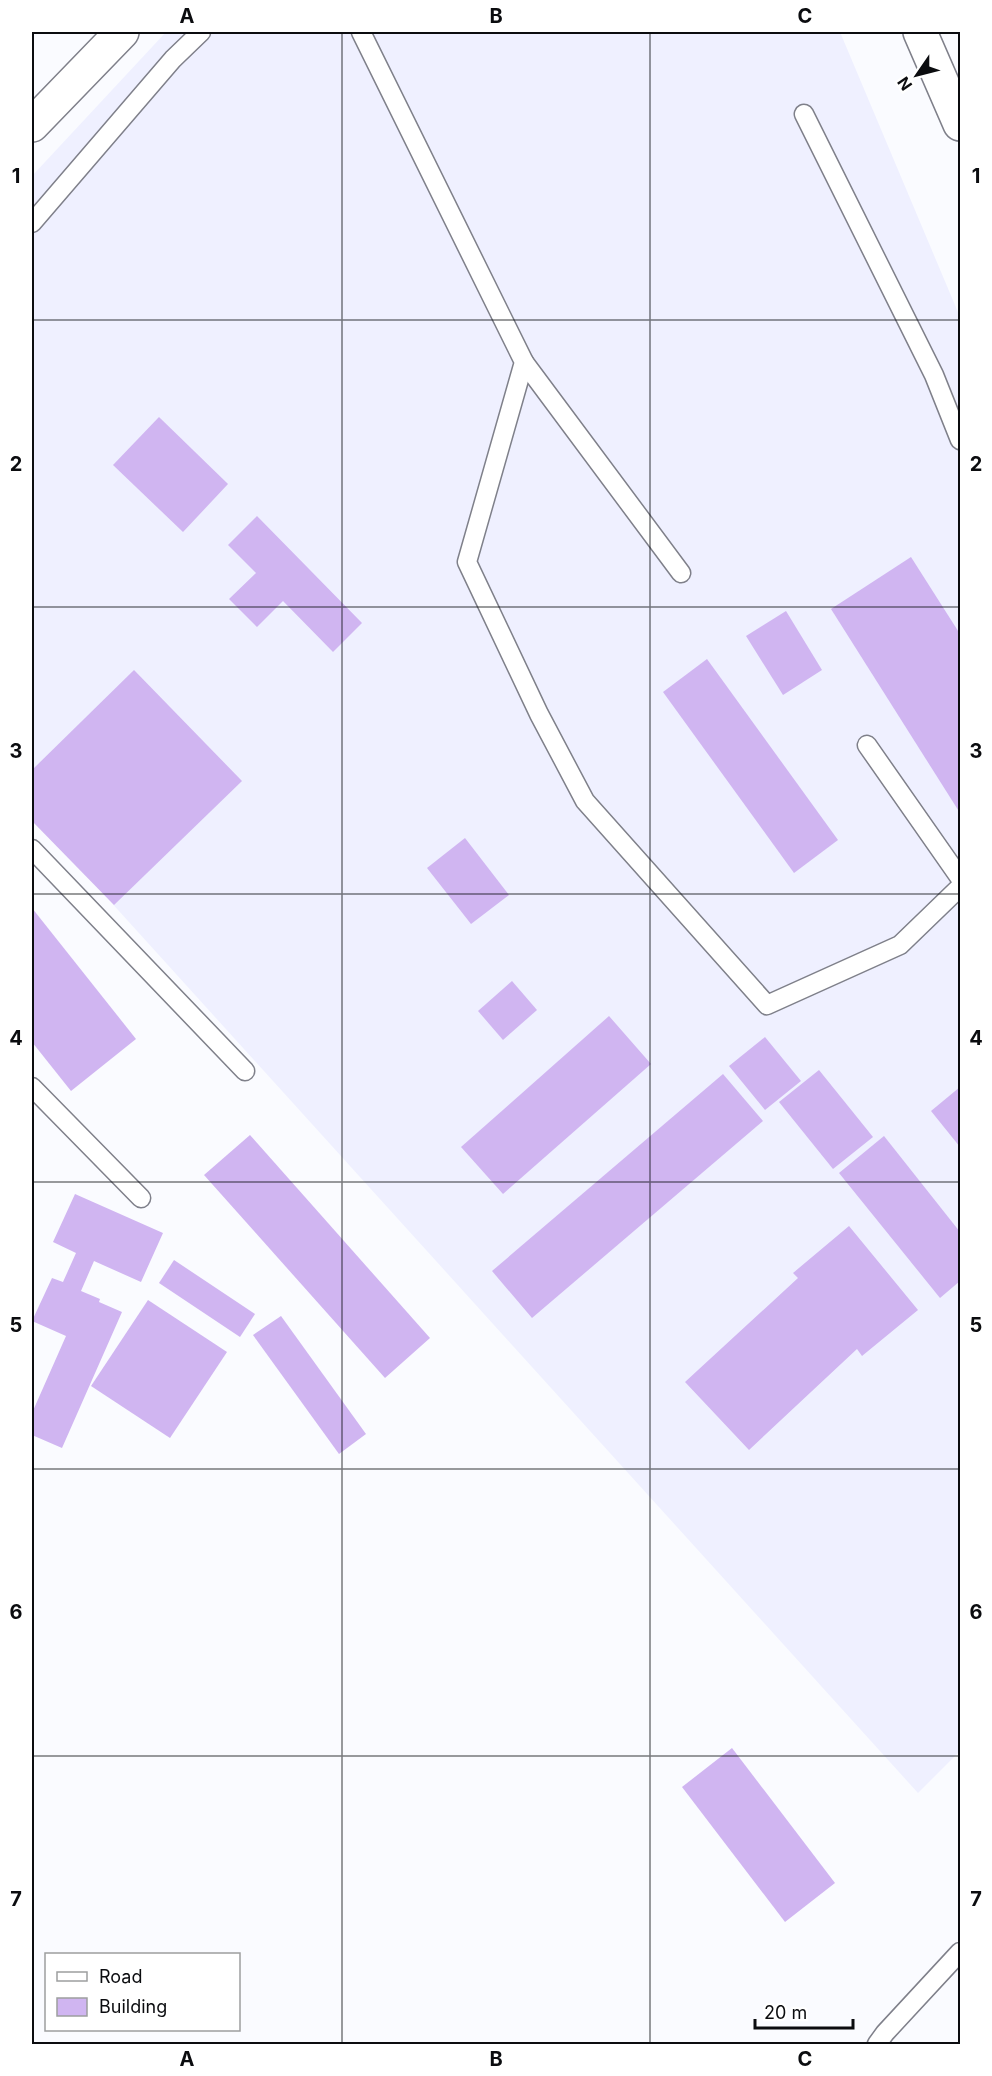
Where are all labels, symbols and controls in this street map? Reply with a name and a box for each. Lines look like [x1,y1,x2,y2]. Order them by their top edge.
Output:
text: A [180,4,195,28]
text: B [489,4,503,28]
text: C [798,4,812,28]
north arrow [887,45,947,105]
text: N [893,73,916,94]
text: 1 [12,164,20,188]
text: 1 [972,164,980,188]
text: 2 [10,452,22,476]
text: 2 [970,452,982,476]
text: 3 [10,739,22,763]
text: 3 [970,739,982,763]
text: 4 [9,1026,23,1050]
text: 4 [969,1026,983,1050]
text: 5 [10,1313,22,1337]
text: 5 [970,1313,982,1337]
text: 6 [10,1600,23,1624]
text: 6 [970,1600,983,1624]
text: 7 [10,1887,22,1911]
text: 7 [970,1887,982,1911]
legend [45,1953,240,2031]
text: Road [99,1966,142,1987]
scale bar [755,1992,852,2030]
text: Building [99,1996,167,2017]
text: 20 m [764,2002,807,2023]
text: A [180,2047,195,2071]
text: B [489,2047,503,2071]
text: C [798,2047,812,2071]

